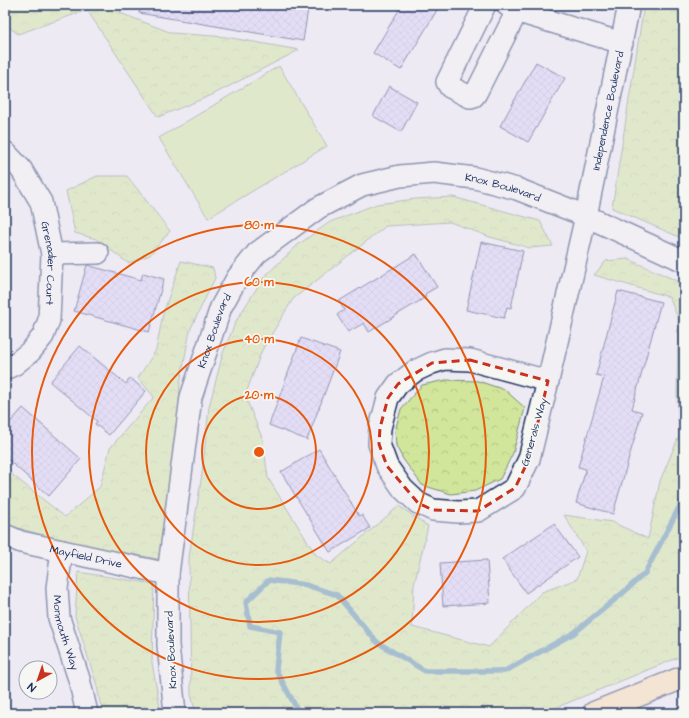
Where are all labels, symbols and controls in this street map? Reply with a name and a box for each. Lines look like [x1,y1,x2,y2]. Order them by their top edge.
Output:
street label: Independence Boulevard [588,49,627,171]
street label: Knox Boulevard [464,169,543,205]
text: 80 m [244,217,274,234]
street label: Grenadier Court [38,220,60,306]
text: 60 m [244,274,274,291]
street label: Knox Boulevard [194,290,235,370]
text: 40 m [244,331,275,348]
text: 20 m [244,387,274,404]
street label: Generals Way [517,396,552,468]
centre of rings [252,445,266,459]
street label: Mayfield Drive [49,541,123,571]
street label: Monmouth Way [50,594,83,672]
street label: Knox Boulevard [161,610,181,689]
north arrow [18,660,58,700]
text: N [24,679,39,695]

